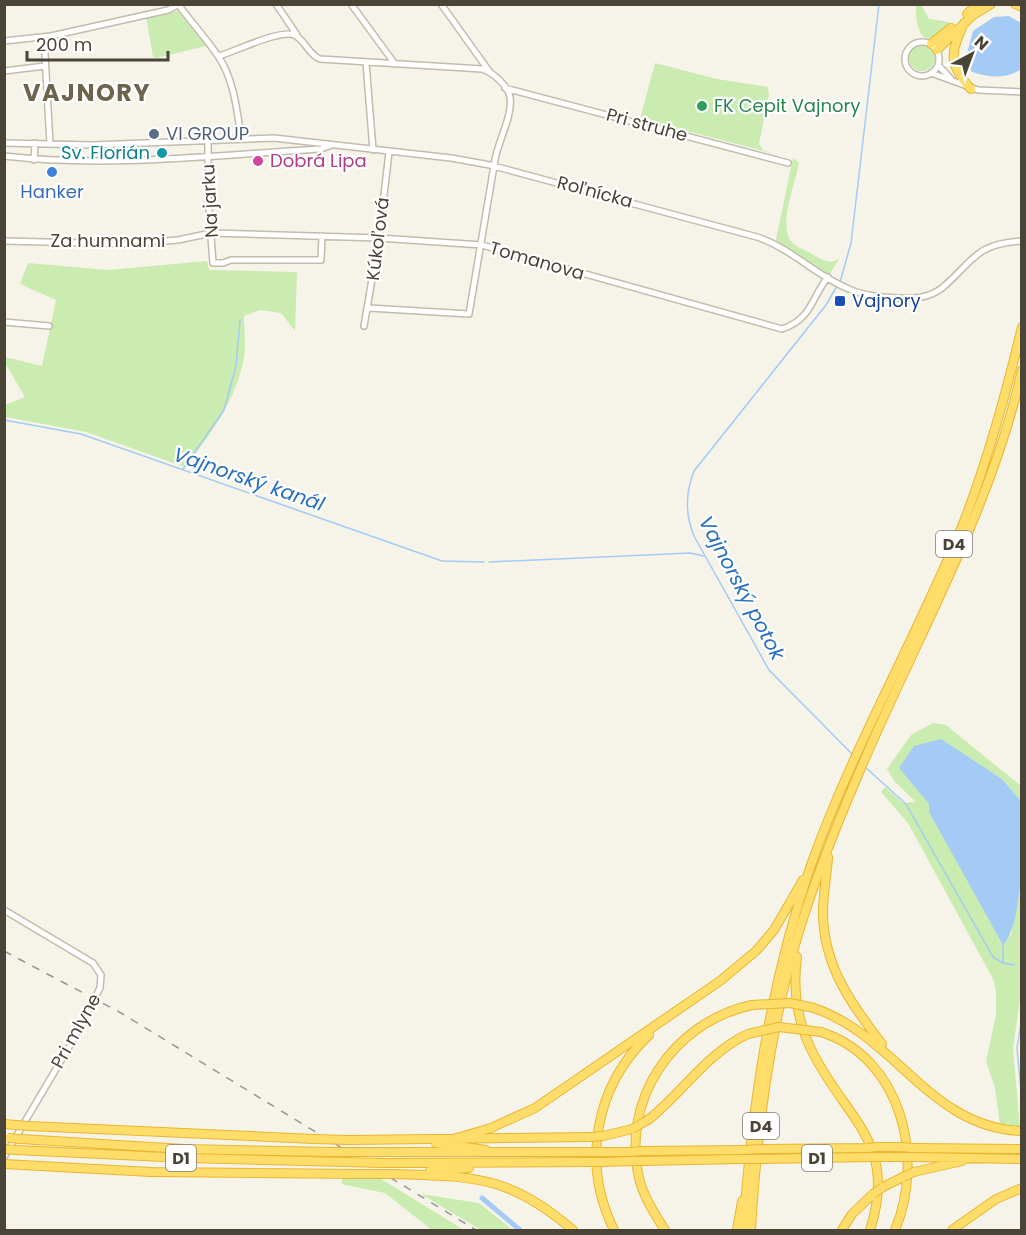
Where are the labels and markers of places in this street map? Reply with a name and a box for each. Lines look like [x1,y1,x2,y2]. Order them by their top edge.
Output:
place label: FK Cepit Vajnory [714,93,860,118]
marker: FK Cepit Vajnory [695,99,709,113]
place label: VI GROUP [166,121,249,146]
marker: VI GROUP [147,127,161,141]
place label: Sv. Florián [61,140,150,165]
marker: Sv. Florián [155,146,169,160]
place label: Dobrá Lipa [270,148,367,173]
marker: Dobrá Lipa [251,154,265,168]
marker: Hanker [45,165,59,179]
place label: Hanker [20,179,84,204]
place label: Vajnory [852,288,921,313]
marker: Vajnory [833,294,847,308]

